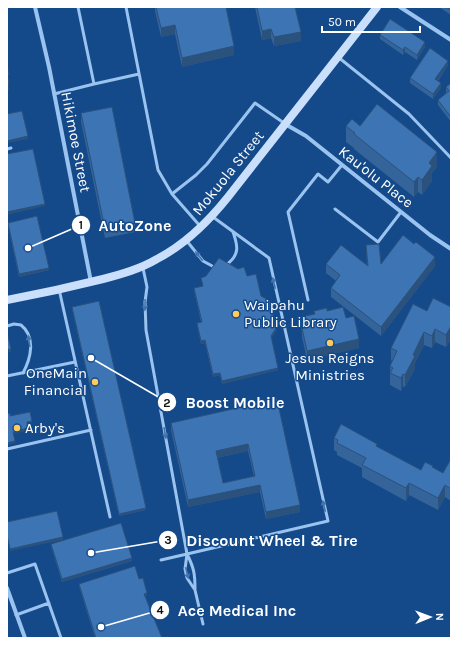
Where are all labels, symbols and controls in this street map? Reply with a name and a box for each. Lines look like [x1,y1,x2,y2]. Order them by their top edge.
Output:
scale bar [322,8,420,34]
text: 50 m [328,15,356,29]
street label: Hikimoe Street [57,90,95,194]
street label: Mokuola Street [188,127,268,219]
street label: Kau'olu Place [335,142,417,212]
callout: AutoZone [71,211,180,239]
text: AutoZone [99,216,171,235]
text: 1 [79,218,83,232]
one-way arrow [195,250,203,261]
one-way arrow [271,277,277,290]
place label: Waipahu Public Library [244,296,337,331]
one-way arrow [142,299,148,312]
marker: Waipahu Public Library [231,309,241,319]
one-way arrow [26,335,32,347]
marker: Jesus Reigns Ministries [325,338,335,348]
place label: Jesus Reigns Ministries [286,349,374,384]
place label: OneMain Financial [24,364,87,399]
marker: OneMain Financial [90,377,100,387]
callout: Boost Mobile [157,388,292,416]
text: Boost Mobile [186,393,284,412]
text: 2 [163,396,171,410]
place label: Arby's [25,419,65,437]
marker: Arby's [12,423,22,433]
one-way arrow [162,427,168,439]
one-way arrow [321,500,327,512]
callout: Discount Wheel & Tire [158,526,366,554]
text: Discount Wheel & Tire [186,531,358,550]
text: 3 [164,533,172,547]
one-way arrow [184,566,190,579]
callout: Ace Medical Inc [150,596,305,624]
north arrow [410,597,450,637]
text: Ace Medical Inc [178,601,296,620]
text: 4 [156,603,164,617]
text: N [433,613,446,621]

